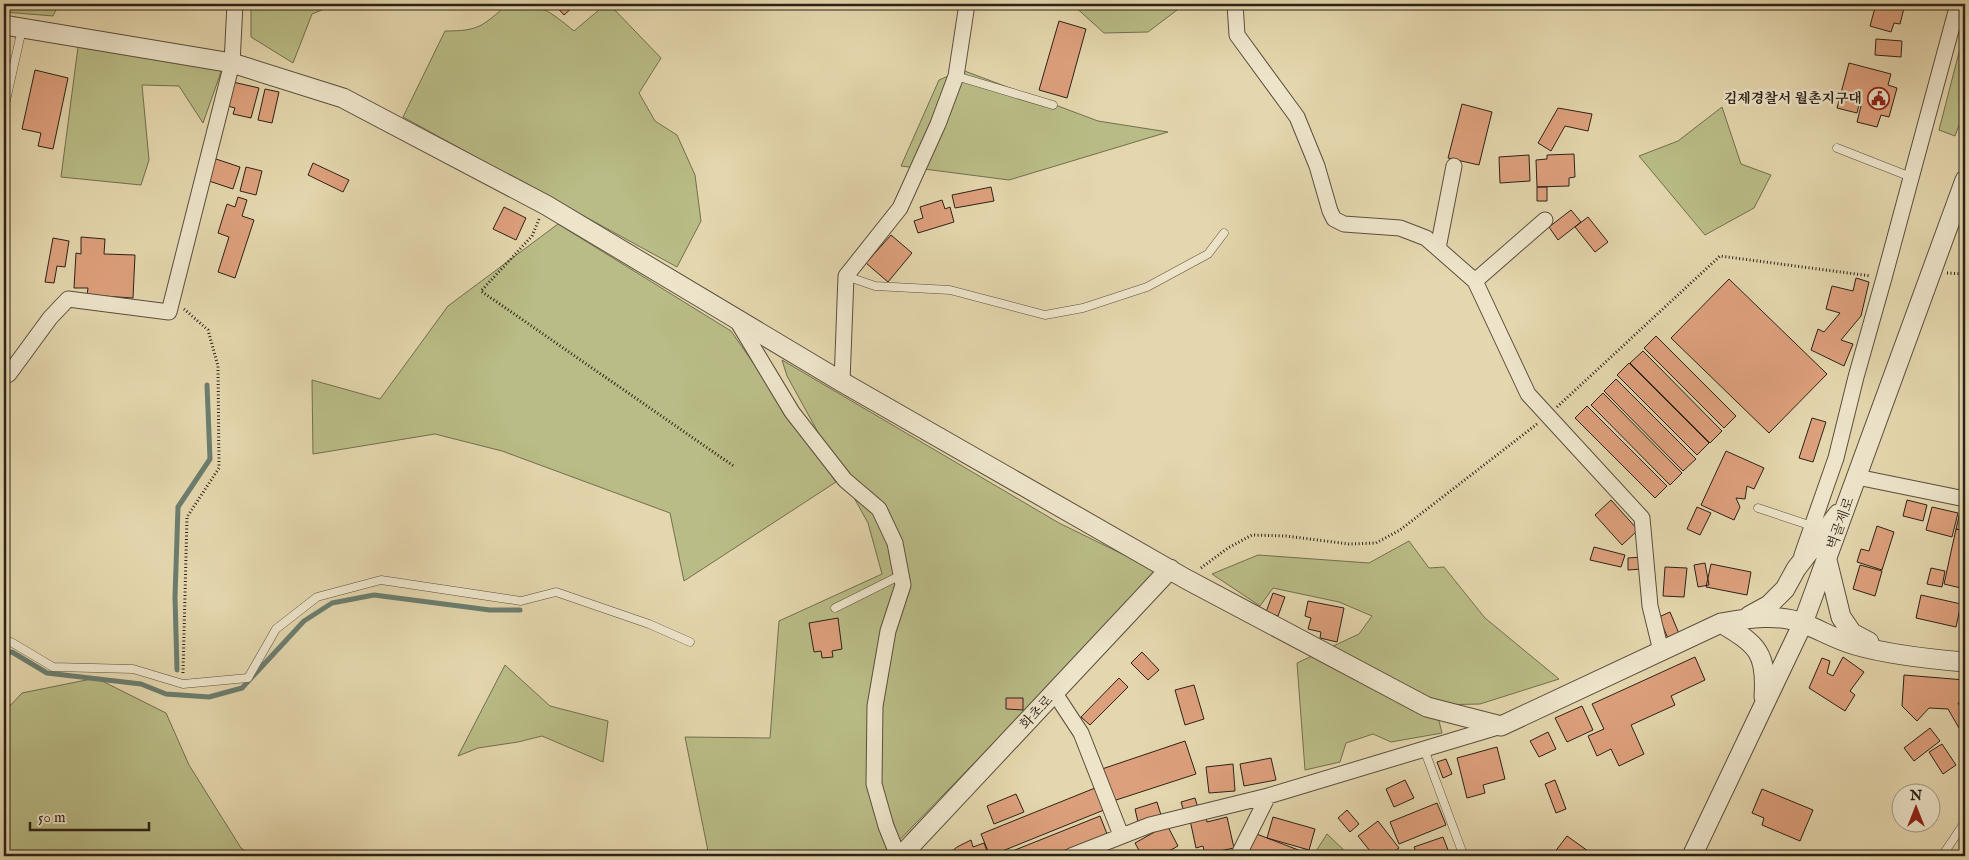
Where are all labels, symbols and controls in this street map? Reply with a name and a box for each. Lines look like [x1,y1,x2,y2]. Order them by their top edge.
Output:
public building icon: 김제경찰서 월촌지구대 [1866,86,1890,110]
place label: 김제경찰서 월촌지구대 [1724,90,1862,108]
street label: 벽골제로 [1823,494,1859,552]
street label: 화초로 [1016,691,1057,734]
north arrow [1892,782,1942,832]
text: N [1909,787,1922,805]
scale bar [30,800,149,832]
text: 50 m [38,808,66,827]

